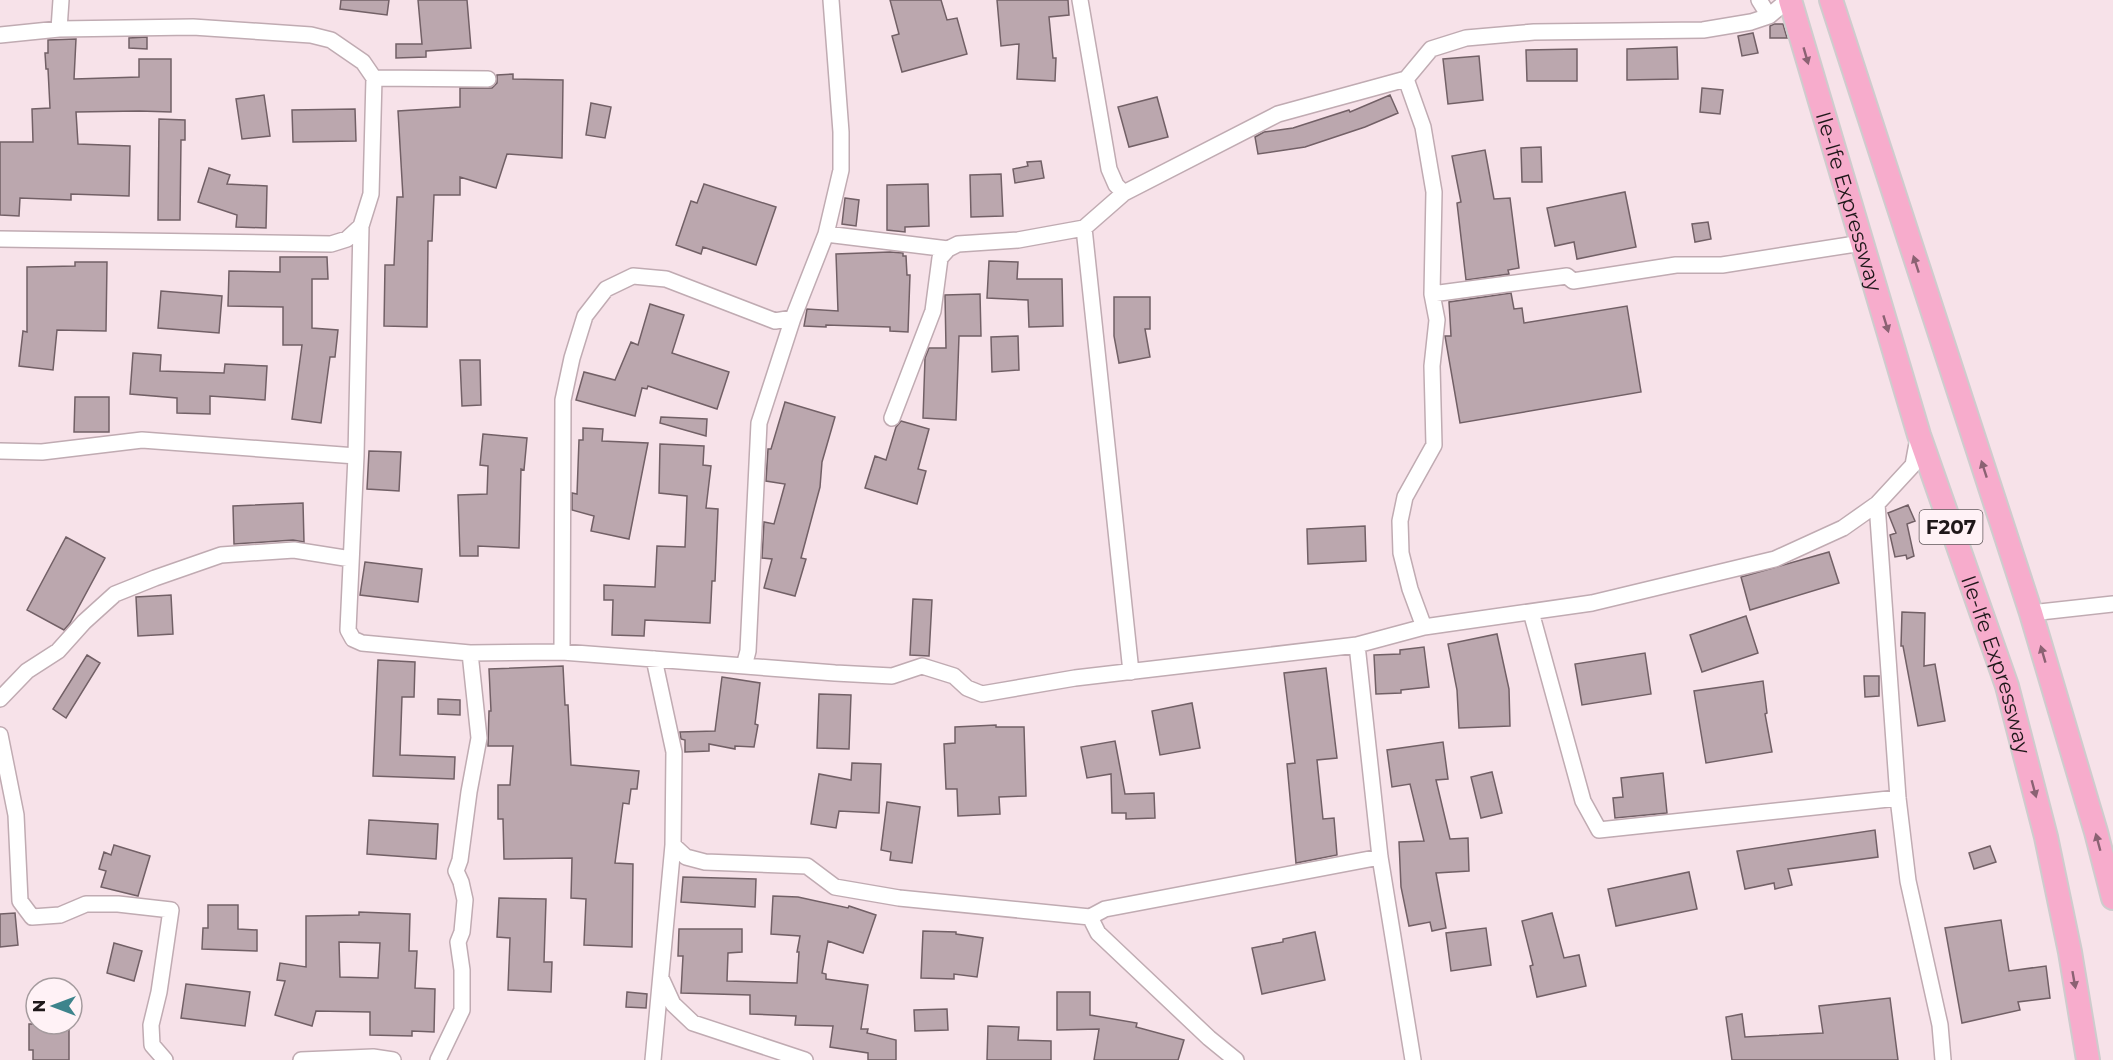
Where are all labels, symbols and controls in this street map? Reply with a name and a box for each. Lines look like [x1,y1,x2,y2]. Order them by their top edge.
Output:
one-way arrow [1802,47,1811,65]
street label: Ile-Ife Expressway [1811,109,1888,295]
one-way arrow [1911,255,1921,273]
one-way arrow [1882,315,1891,333]
one-way arrow [1978,460,1988,478]
road number: F207 [1920,510,1982,544]
street label: Ile-Ife Expressway [1957,572,2037,757]
one-way arrow [2038,645,2047,663]
one-way arrow [2029,780,2039,798]
one-way arrow [2093,832,2102,850]
one-way arrow [2070,971,2079,990]
north arrow [24,976,84,1036]
text: N [30,1000,49,1012]

